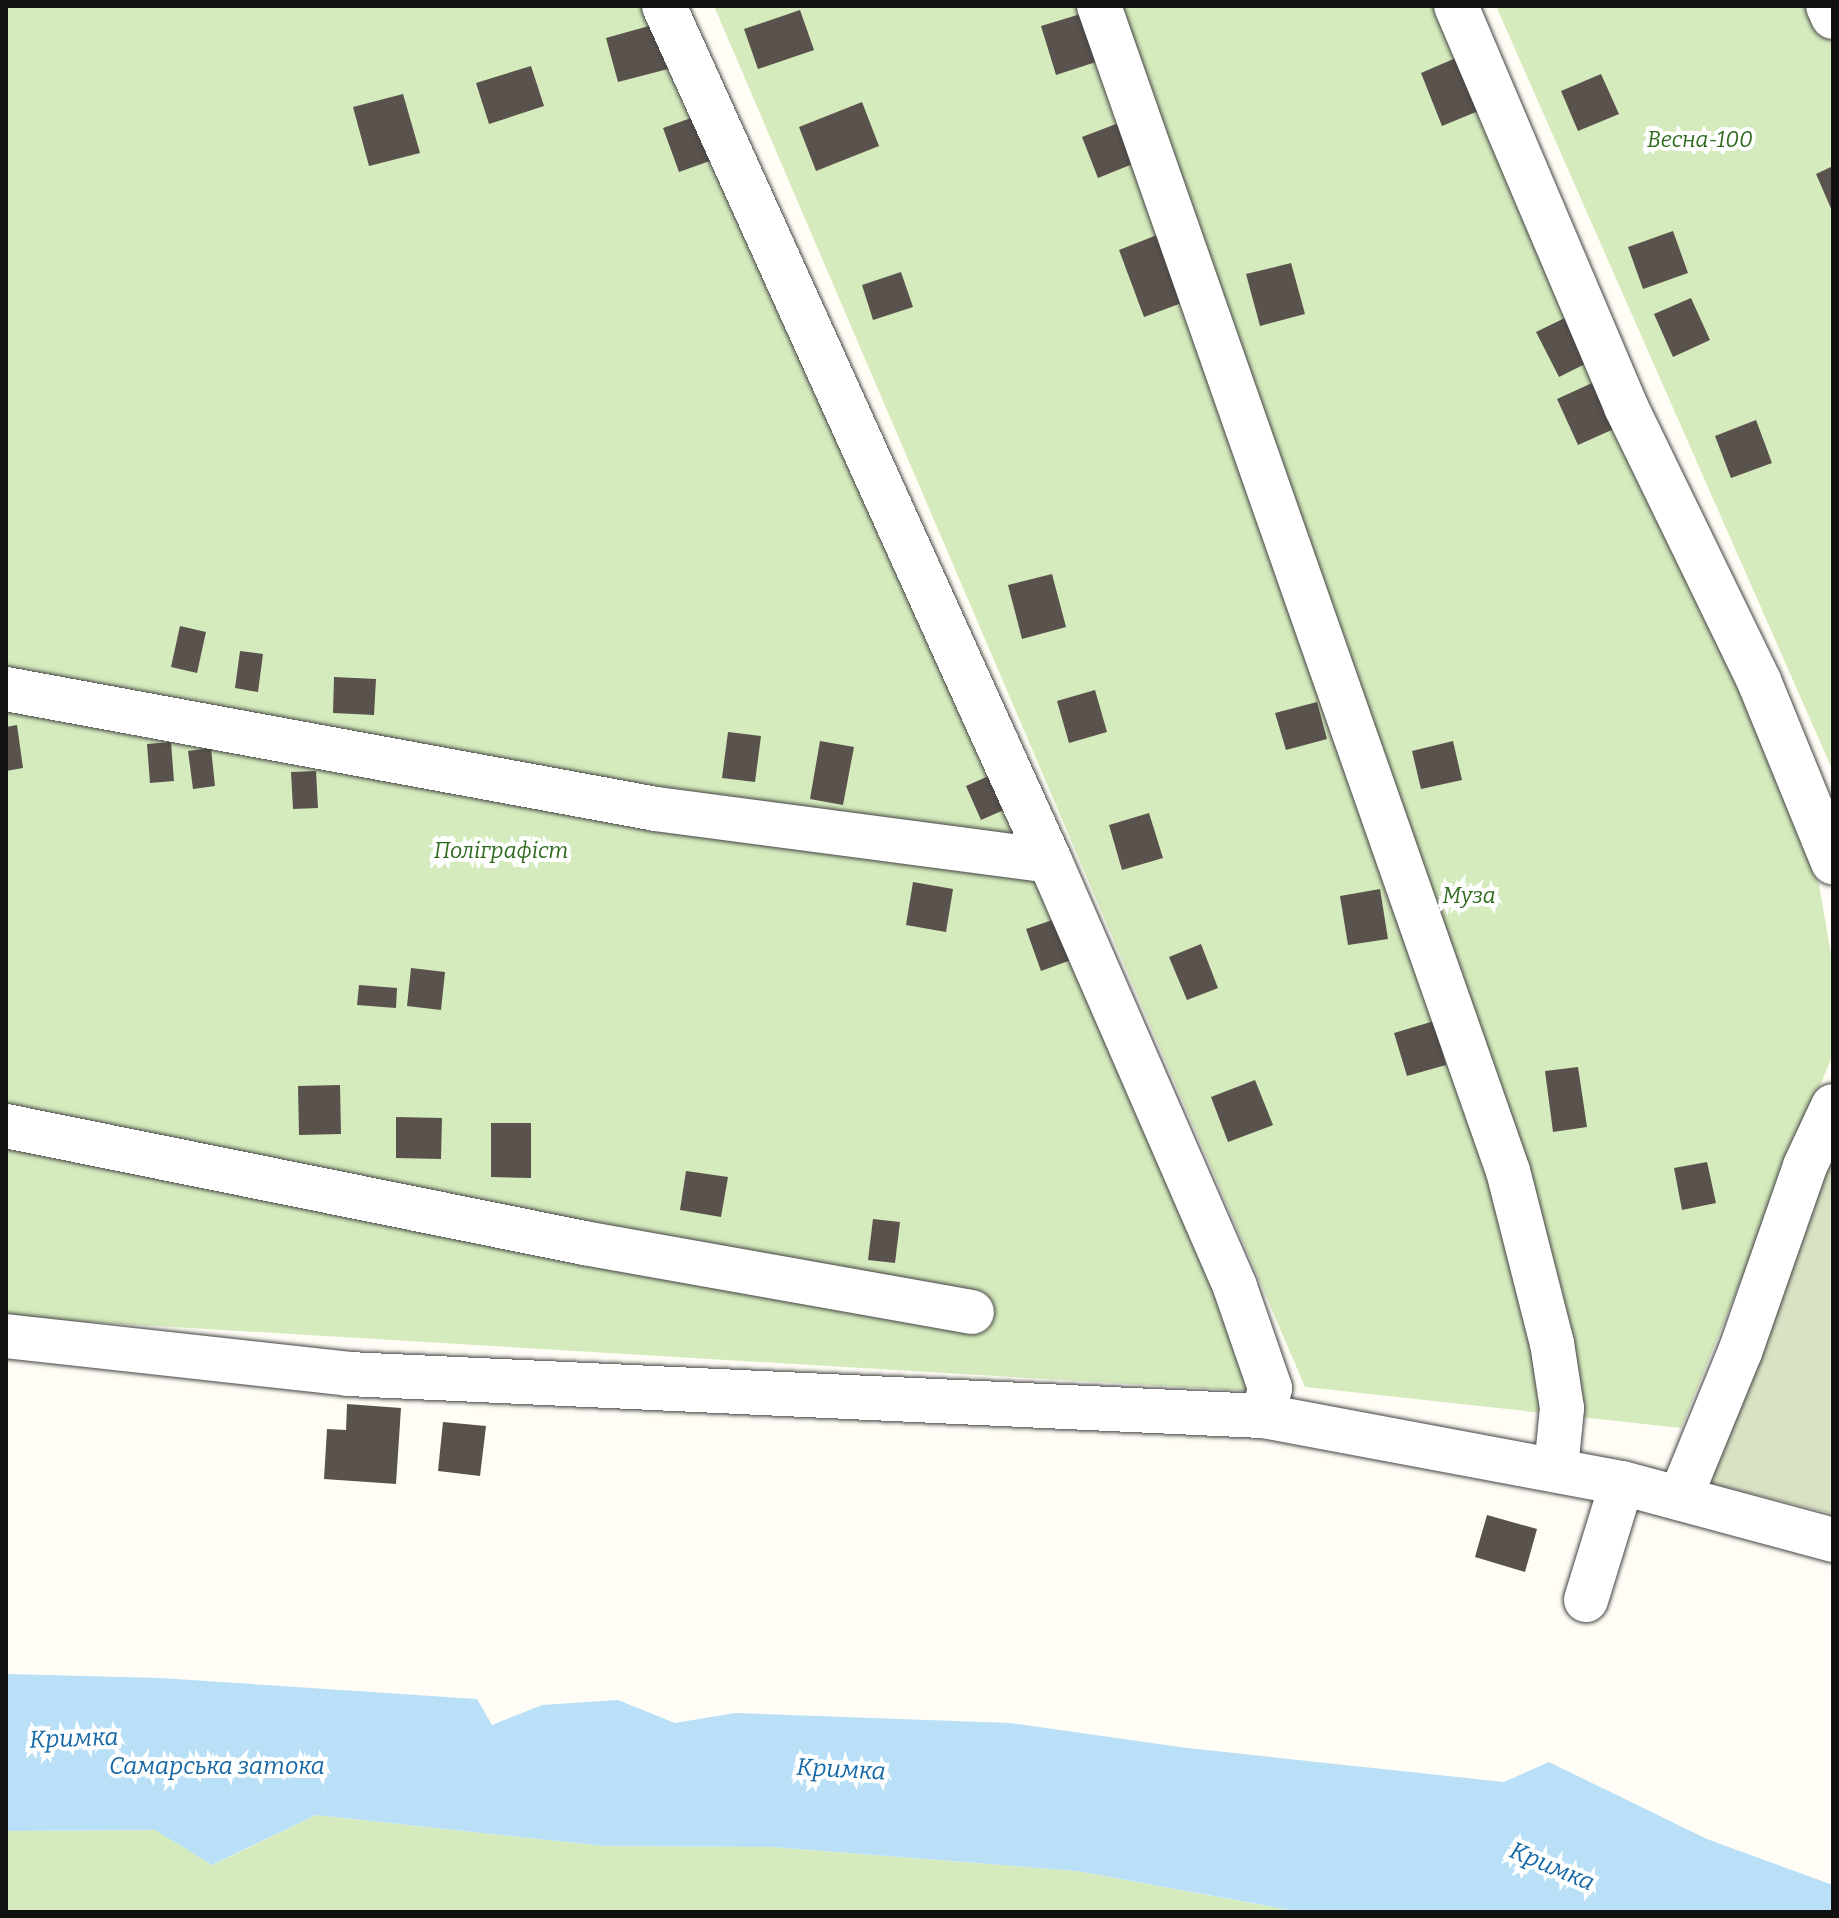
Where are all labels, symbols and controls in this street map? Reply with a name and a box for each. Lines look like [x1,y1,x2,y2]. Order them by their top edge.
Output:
park label: Весна-100 [1647,127,1753,153]
park label: Поліграфіст [434,838,568,864]
park label: Муза [1442,883,1496,909]
water label: Кримка [29,1723,119,1755]
water label: Самарська затока [109,1753,325,1781]
water label: Кримка [796,1753,886,1787]
water label: Кримка [1505,1836,1599,1898]

